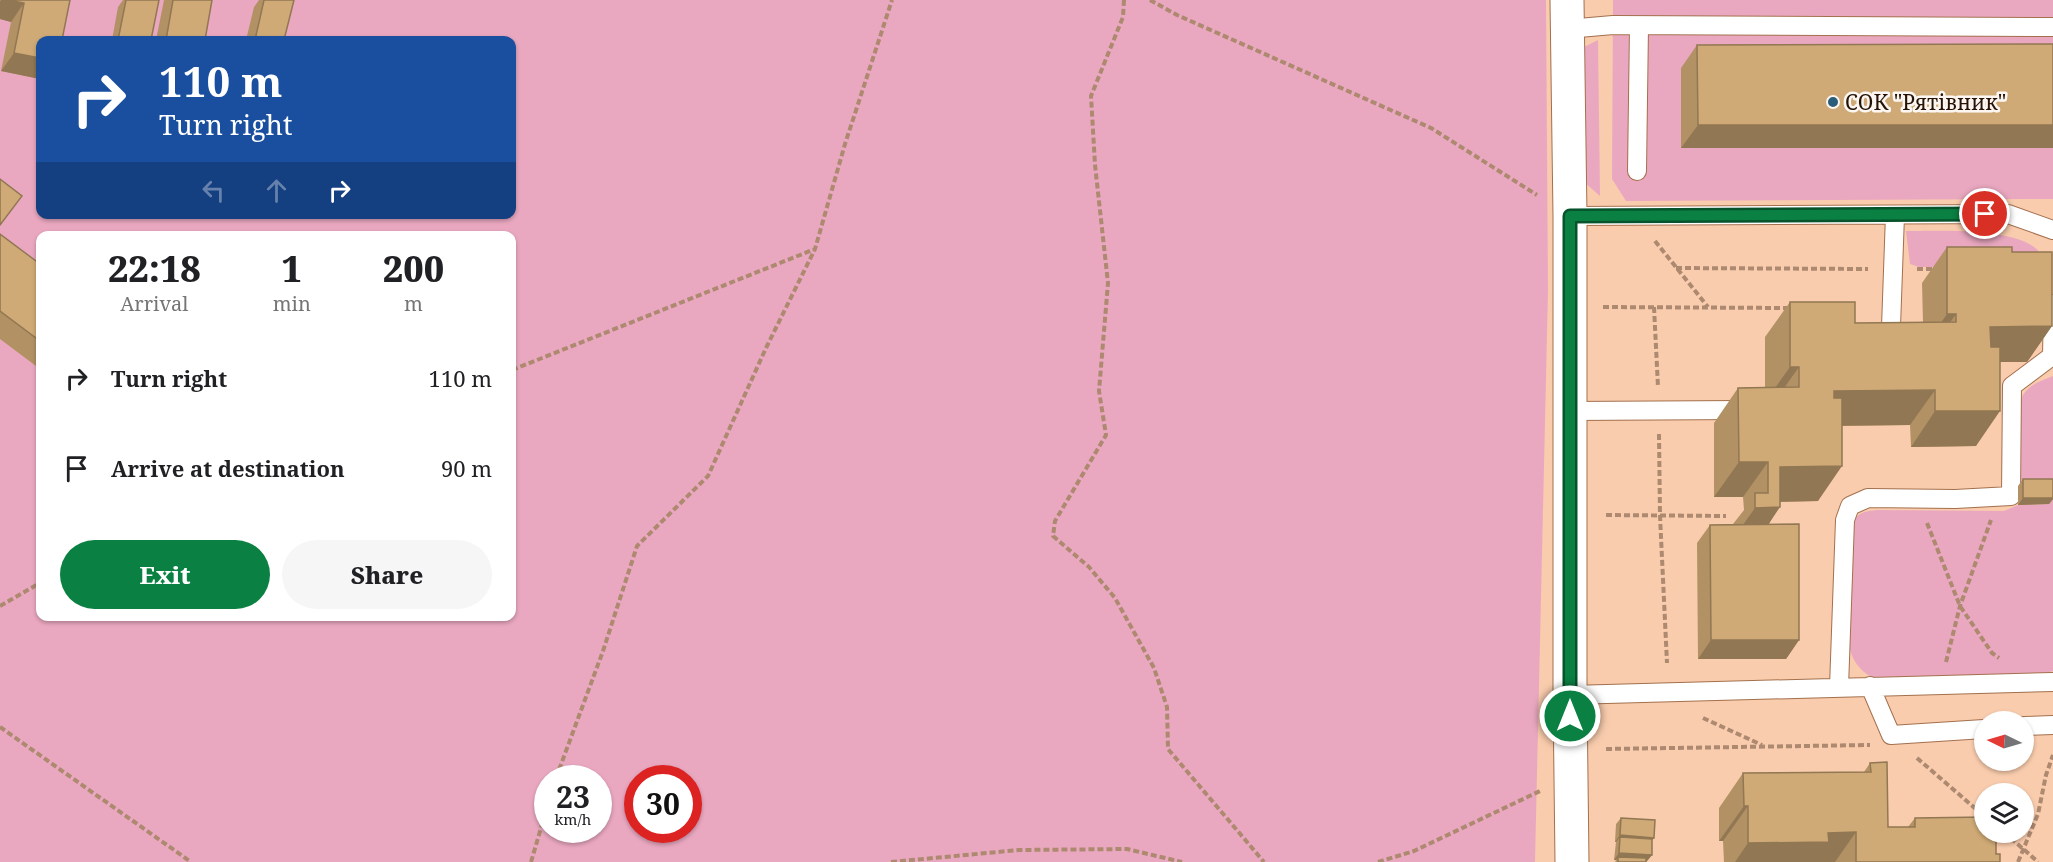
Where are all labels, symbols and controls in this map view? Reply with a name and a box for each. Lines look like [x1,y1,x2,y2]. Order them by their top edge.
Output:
text: 110 m [159,52,283,109]
icon: right [60,60,138,138]
place label: СОК "Рятівник" [1845,88,2006,116]
marker: СОК "Рятівник" [1826,95,1840,109]
text: Turn right [159,106,292,143]
icon: left [197,174,230,207]
icon: ahead [260,174,293,207]
icon: right [323,174,356,207]
pin [1959,188,2010,239]
icon: arrive [1968,197,2001,230]
text: 22:18 [108,244,201,293]
text: 1 [282,244,302,293]
text: 200 [383,244,444,293]
text: Arrival [120,290,189,317]
text: min [273,290,311,317]
text: m [404,290,423,317]
icon: right [60,362,93,395]
text: Turn right [111,363,227,393]
text: 110 m [429,363,492,393]
icon: arrive [60,452,93,485]
text: Arrive at destination [111,453,345,483]
text: 90 m [441,453,492,483]
button: Exit [60,540,270,609]
button: Share [282,540,492,609]
position arrow [1538,684,1602,748]
north arrow [1974,711,2034,771]
map controls [1974,711,2034,843]
speed limit sign: 30 [624,765,702,843]
text: 23 [556,776,590,817]
button: layers [1974,783,2034,843]
text: km/h [555,809,591,829]

